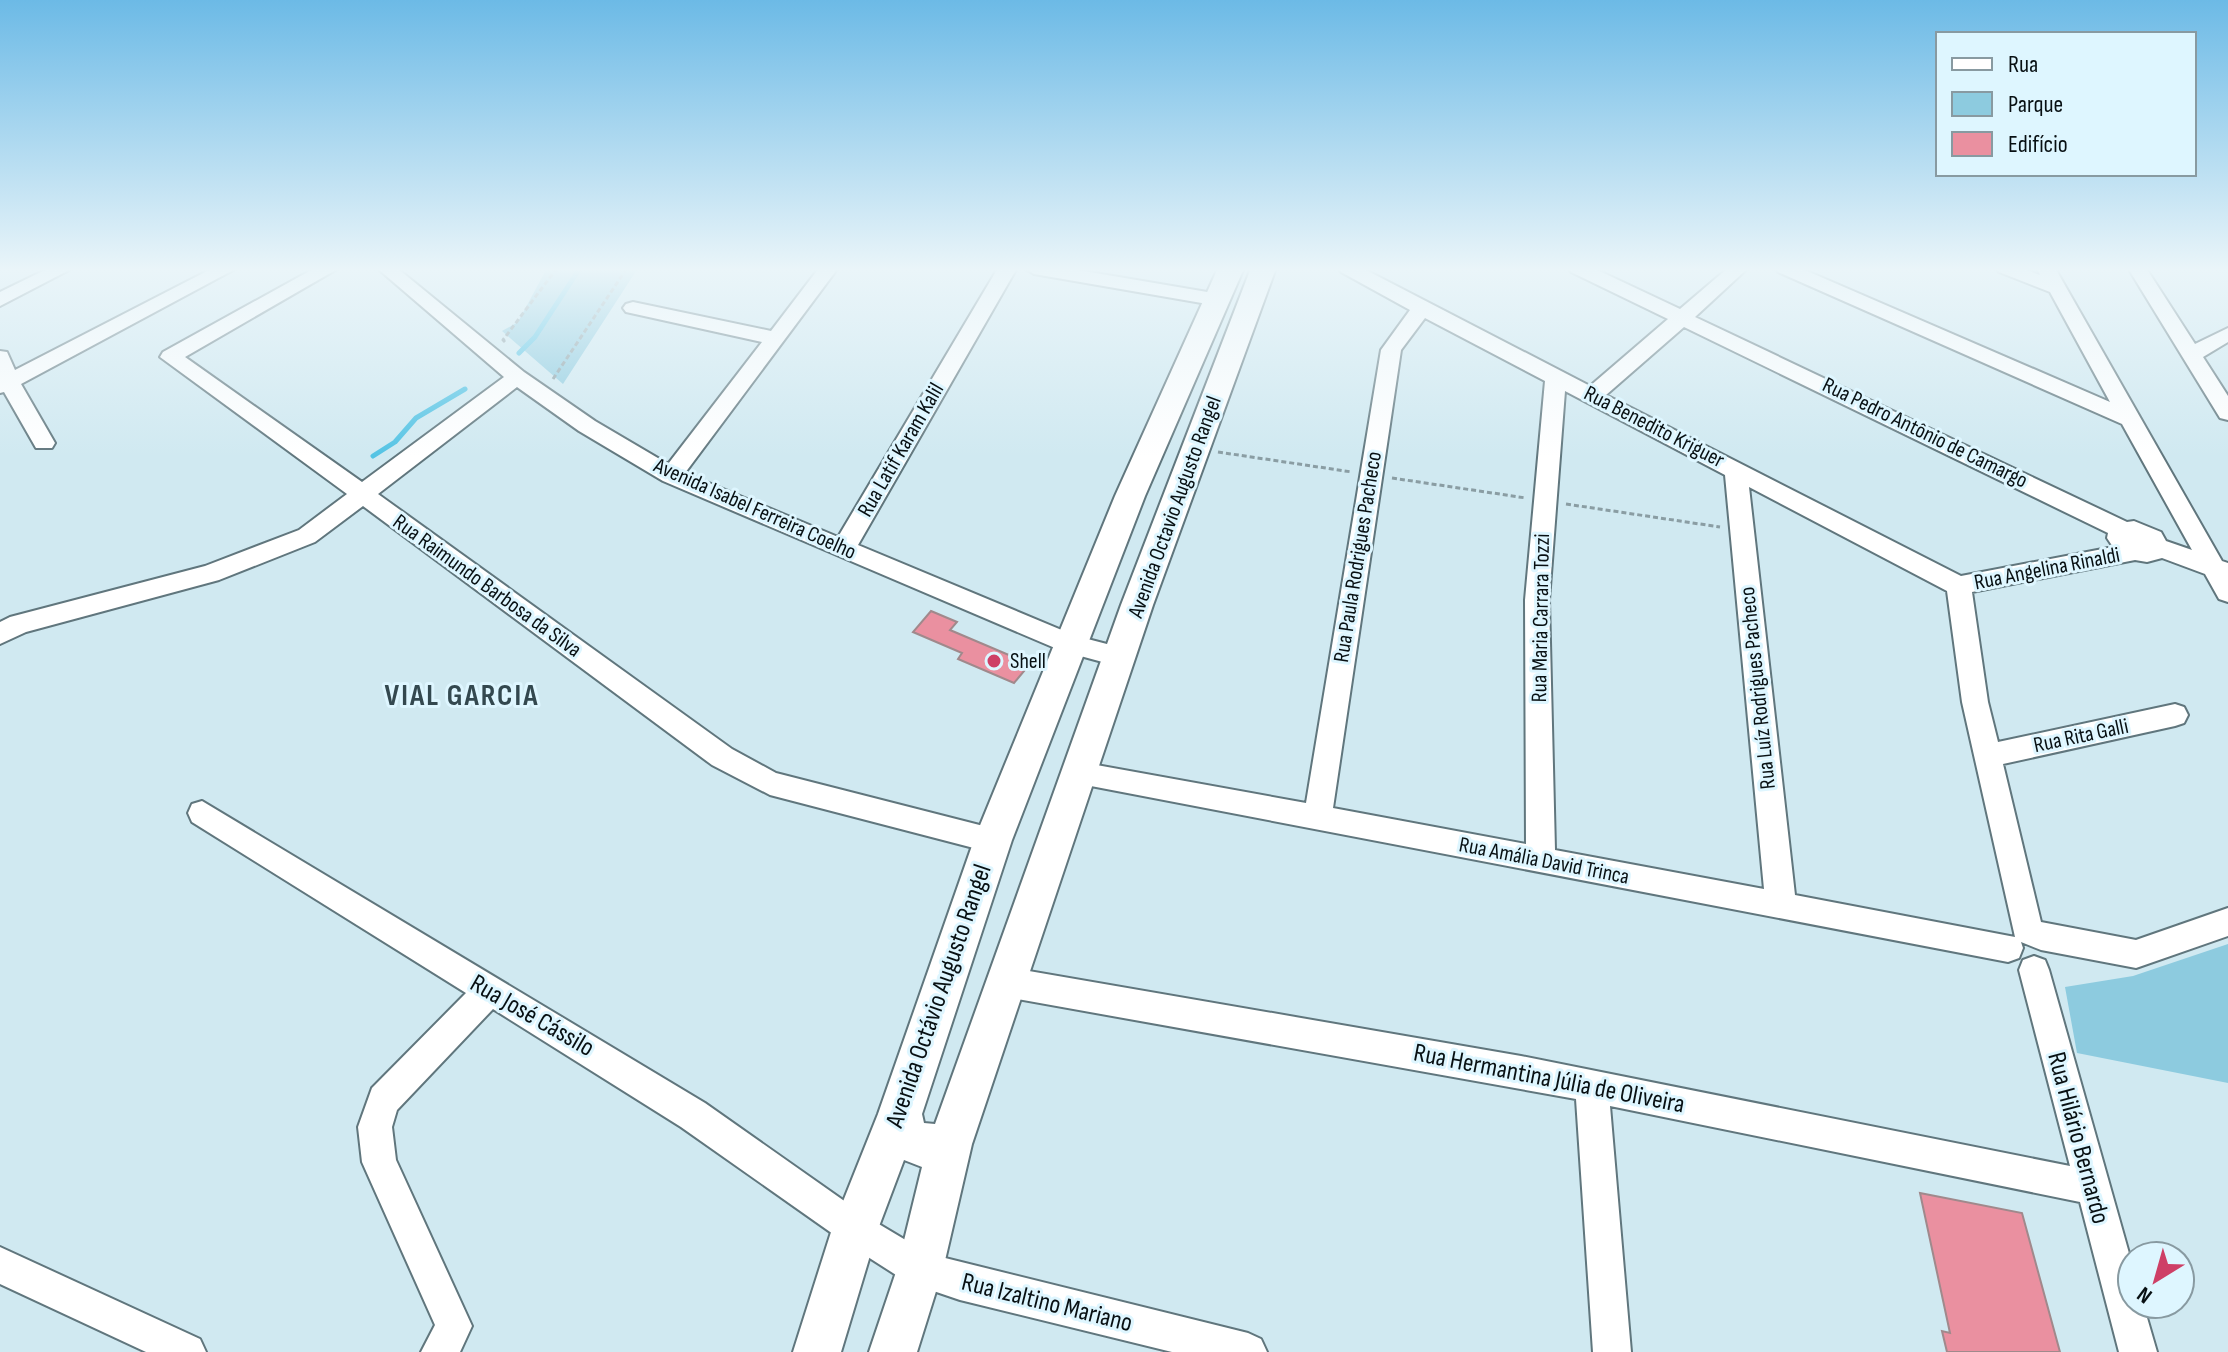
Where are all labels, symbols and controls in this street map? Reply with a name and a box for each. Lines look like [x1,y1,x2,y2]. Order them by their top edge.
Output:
legend [1936,32,2196,176]
text: Rua [2008,50,2038,79]
text: Parque [2008,90,2063,119]
text: Edifício [2008,130,2068,159]
street label: Rua Pedro Antônio de Camargo [1818,372,2032,494]
street label: Rua Latif Karam Kalil [852,378,950,522]
street label: Rua Benedito Kriguer [1579,380,1729,474]
street label: Avenida Octavio Augusto Rangel [1122,393,1228,622]
street label: Rua Paula Rodrigues Pacheco [1328,450,1388,664]
street label: Avenida Isabel Ferreira Coelho [649,452,860,566]
street label: Rua Raimundo Barbosa da Silva [387,509,587,663]
street label: Rua Maria Carrara Tozzi [1526,533,1556,703]
street label: Rua Angelina Rinaldi [1972,542,2122,596]
street label: Rua Luíz Rodrigues Pacheco [1734,585,1782,791]
place label: Shell [1010,648,1046,675]
marker: Shell [985,652,1003,670]
district label: VIAL GARCIA [385,678,539,714]
street label: Rua Rita Galli [2031,713,2131,759]
street label: Rua Amália David Trinca [1457,831,1631,891]
street label: Avenida Octávio Augusto Rangel [879,860,999,1133]
street label: Rua José Cássilo [464,968,600,1064]
street label: Rua Hermantina Júlia de Oliveira [1411,1038,1687,1120]
street label: Rua Hilário Bernardo [2040,1049,2116,1227]
north arrow [2116,1240,2196,1320]
street label: Rua Izaltino Mariano [958,1267,1136,1339]
text: N [2132,1280,2158,1309]

